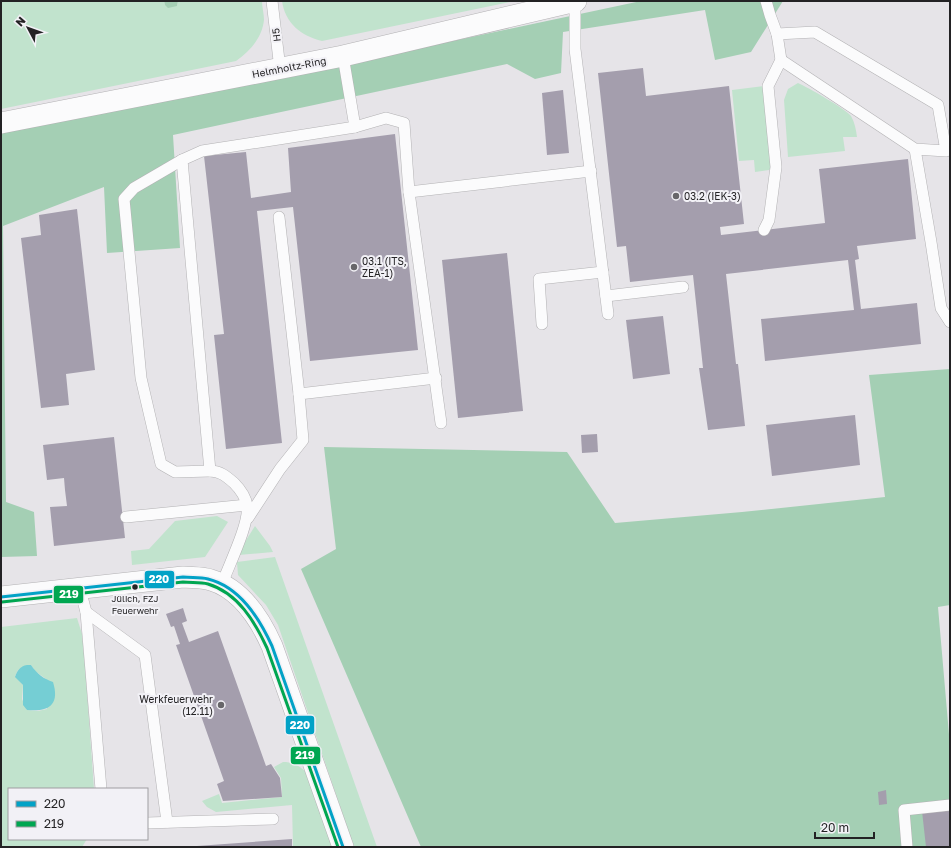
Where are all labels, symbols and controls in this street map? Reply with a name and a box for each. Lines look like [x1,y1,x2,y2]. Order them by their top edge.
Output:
north arrow [8,8,48,48]
text: N [12,14,28,29]
street label: H5 [269,27,283,42]
street label: Helmholtz-Ring [251,54,327,80]
place label: 03.2 (IEK-3) [684,190,741,202]
marker: 03.2 (IEK-3) [671,191,681,201]
place label: 03.1 (ITS, ZEA-1) [362,255,407,279]
marker: 03.1 (ITS, ZEA-1) [349,262,359,272]
line badge: 220 [144,570,175,589]
text: 220 [149,572,169,585]
marker: Jülich, FZJ Feuerwehr [130,582,140,592]
line badge: 219 [53,585,84,604]
text: 219 [59,587,79,600]
place label: Jülich, FZJ Feuerwehr [112,593,159,616]
place label: Werkfeuerwehr (12.11) [139,693,213,717]
marker: Werkfeuerwehr (12.11) [216,700,226,710]
line badge: 220 [285,715,315,735]
text: 220 [290,718,310,731]
line badge: 219 [290,746,321,765]
text: 219 [295,748,315,761]
legend [8,788,148,840]
text: 220 [44,796,65,811]
scale bar [815,814,874,840]
text: 219 [44,816,64,831]
text: 20 m [821,820,849,835]

